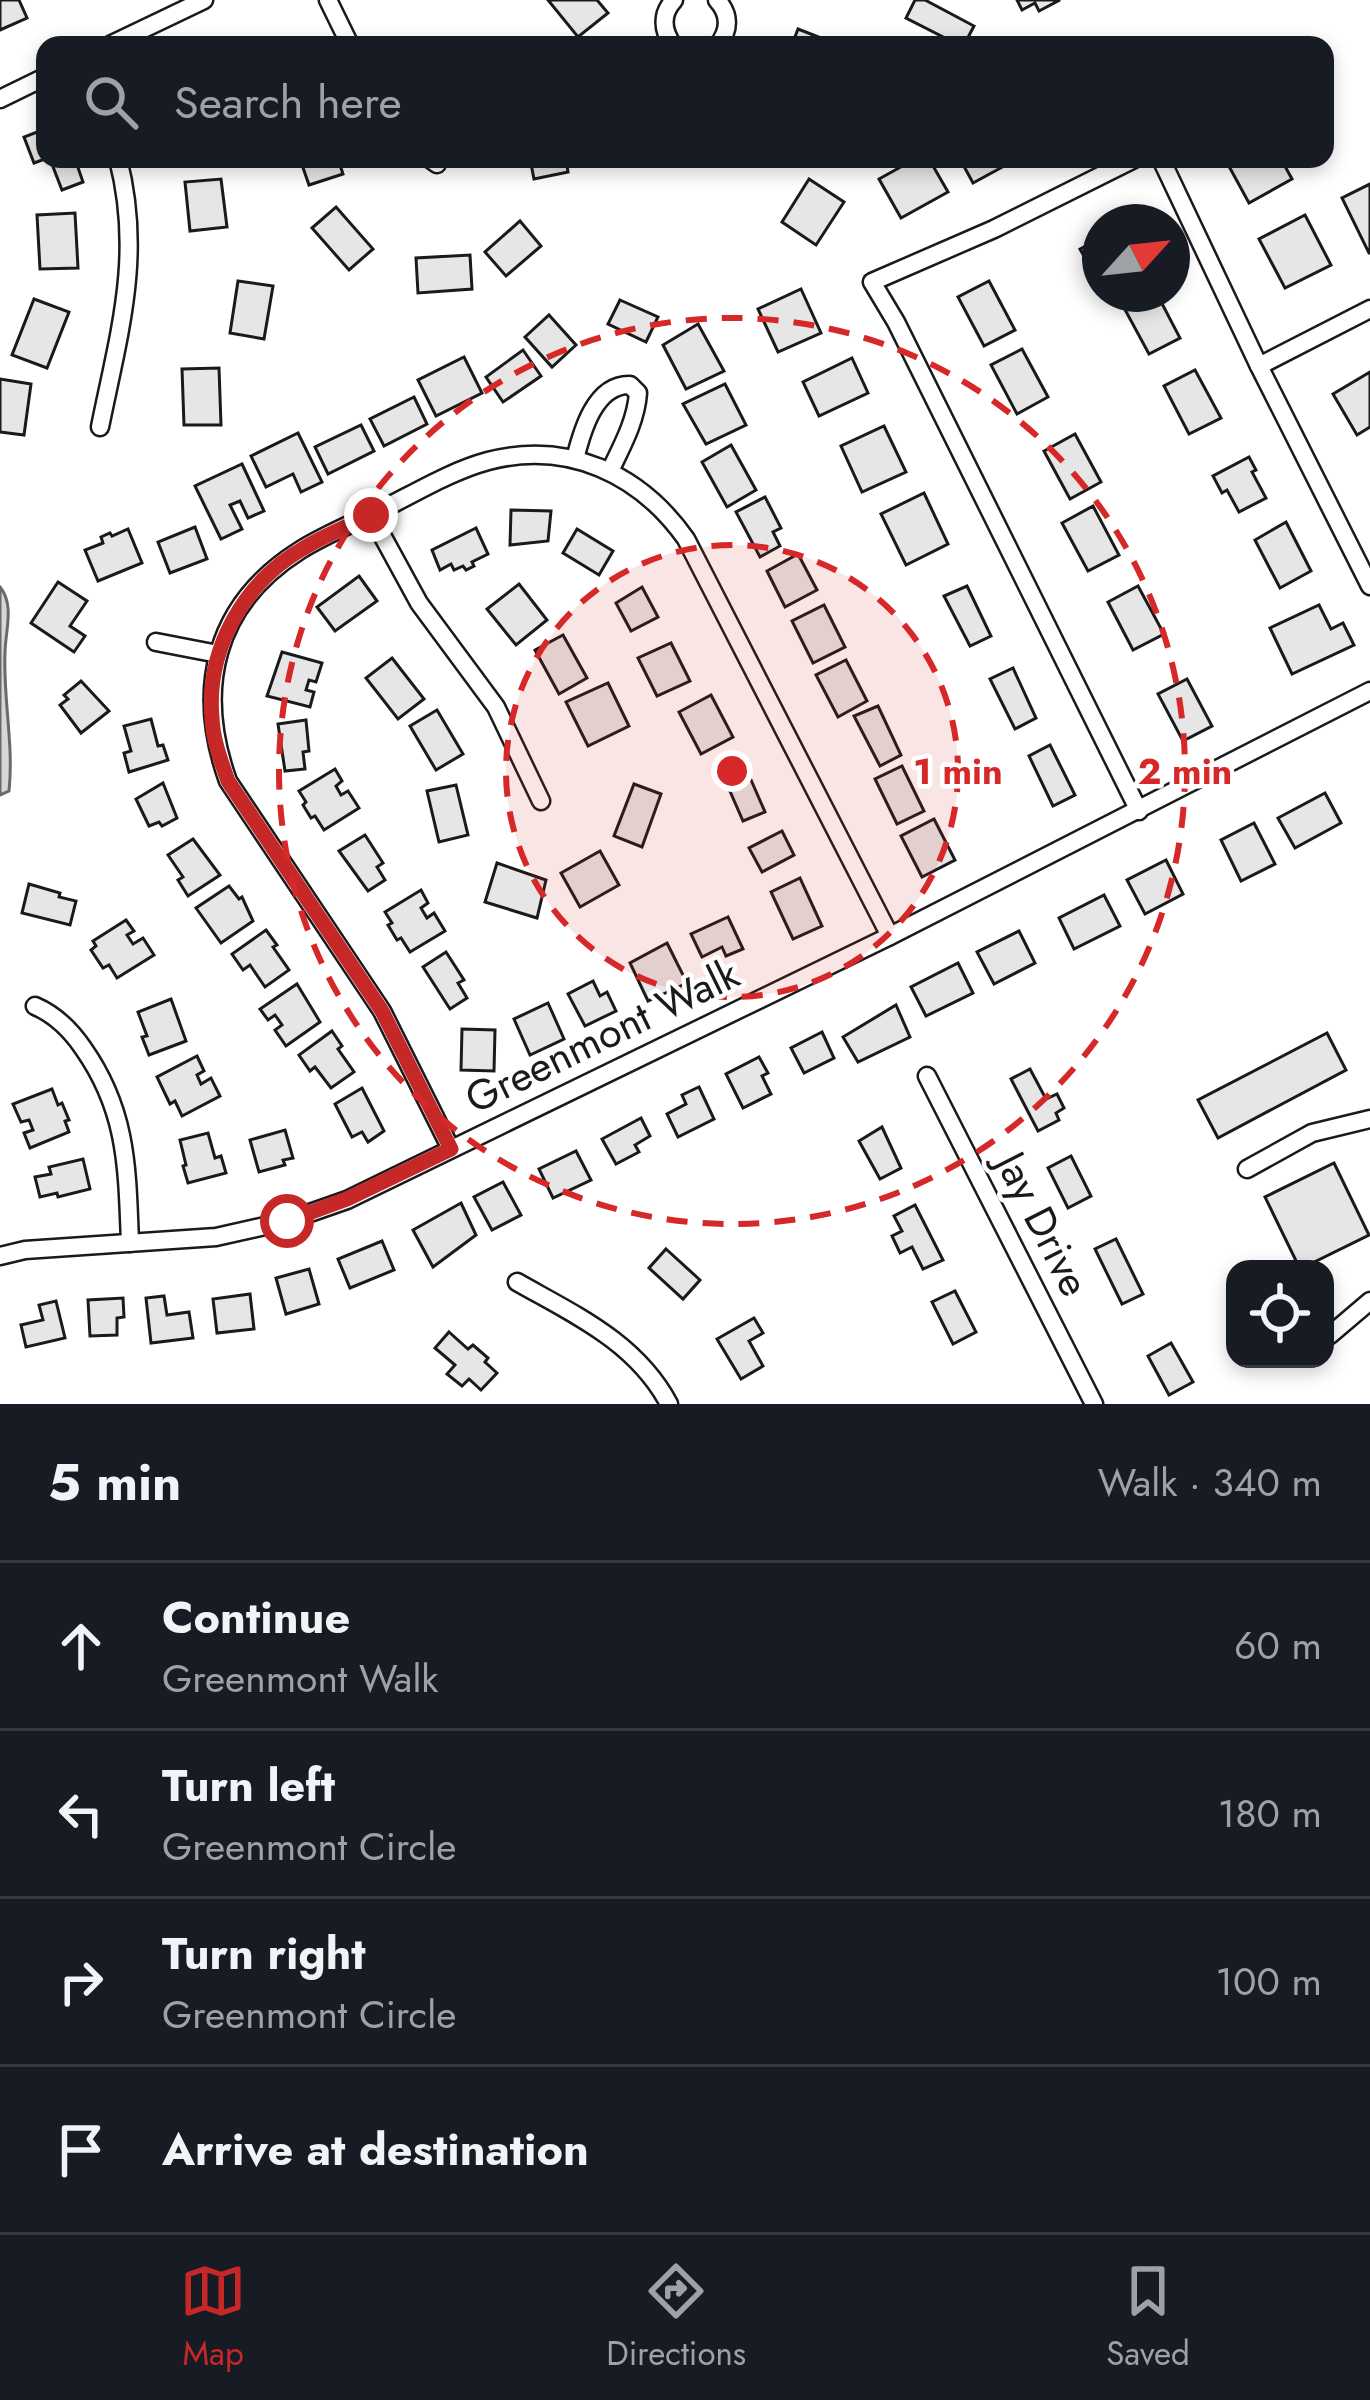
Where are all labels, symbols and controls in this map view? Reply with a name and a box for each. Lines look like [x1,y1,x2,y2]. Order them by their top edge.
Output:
search box [36,36,1334,168]
icon: search [78,69,144,135]
text: Search here [174,70,402,135]
north arrow [1082,204,1190,312]
route end [344,488,398,542]
text: 1 min [913,745,1003,797]
text: 2 min [1138,745,1232,797]
centre of rings [711,750,753,792]
street label: Greenmont Walk [455,943,750,1129]
street label: Jay Drive [978,1137,1105,1307]
route start [260,1194,314,1248]
map controls [1226,1260,1334,1368]
button: locate [1226,1260,1334,1368]
text: 5 min [48,1445,181,1519]
text: Walk · 340 m [1098,1454,1322,1511]
text: Continue [162,1585,350,1650]
icon: ahead [48,1613,114,1679]
text: 60 m [1234,1617,1322,1674]
text: Greenmont Walk [162,1650,439,1707]
text: Turn left [162,1753,335,1818]
icon: left [48,1781,114,1847]
text: 180 m [1218,1785,1322,1842]
text: Greenmont Circle [162,1818,456,1875]
text: Turn right [162,1921,366,1986]
icon: right [48,1949,114,2015]
text: 100 m [1216,1953,1322,2010]
text: Greenmont Circle [162,1986,456,2043]
icon: arrive [48,2117,114,2183]
text: Arrive at destination [162,2117,589,2182]
tab: Map [180,2258,246,2377]
tab: Directions [606,2258,746,2377]
tab: Saved [1106,2258,1190,2377]

